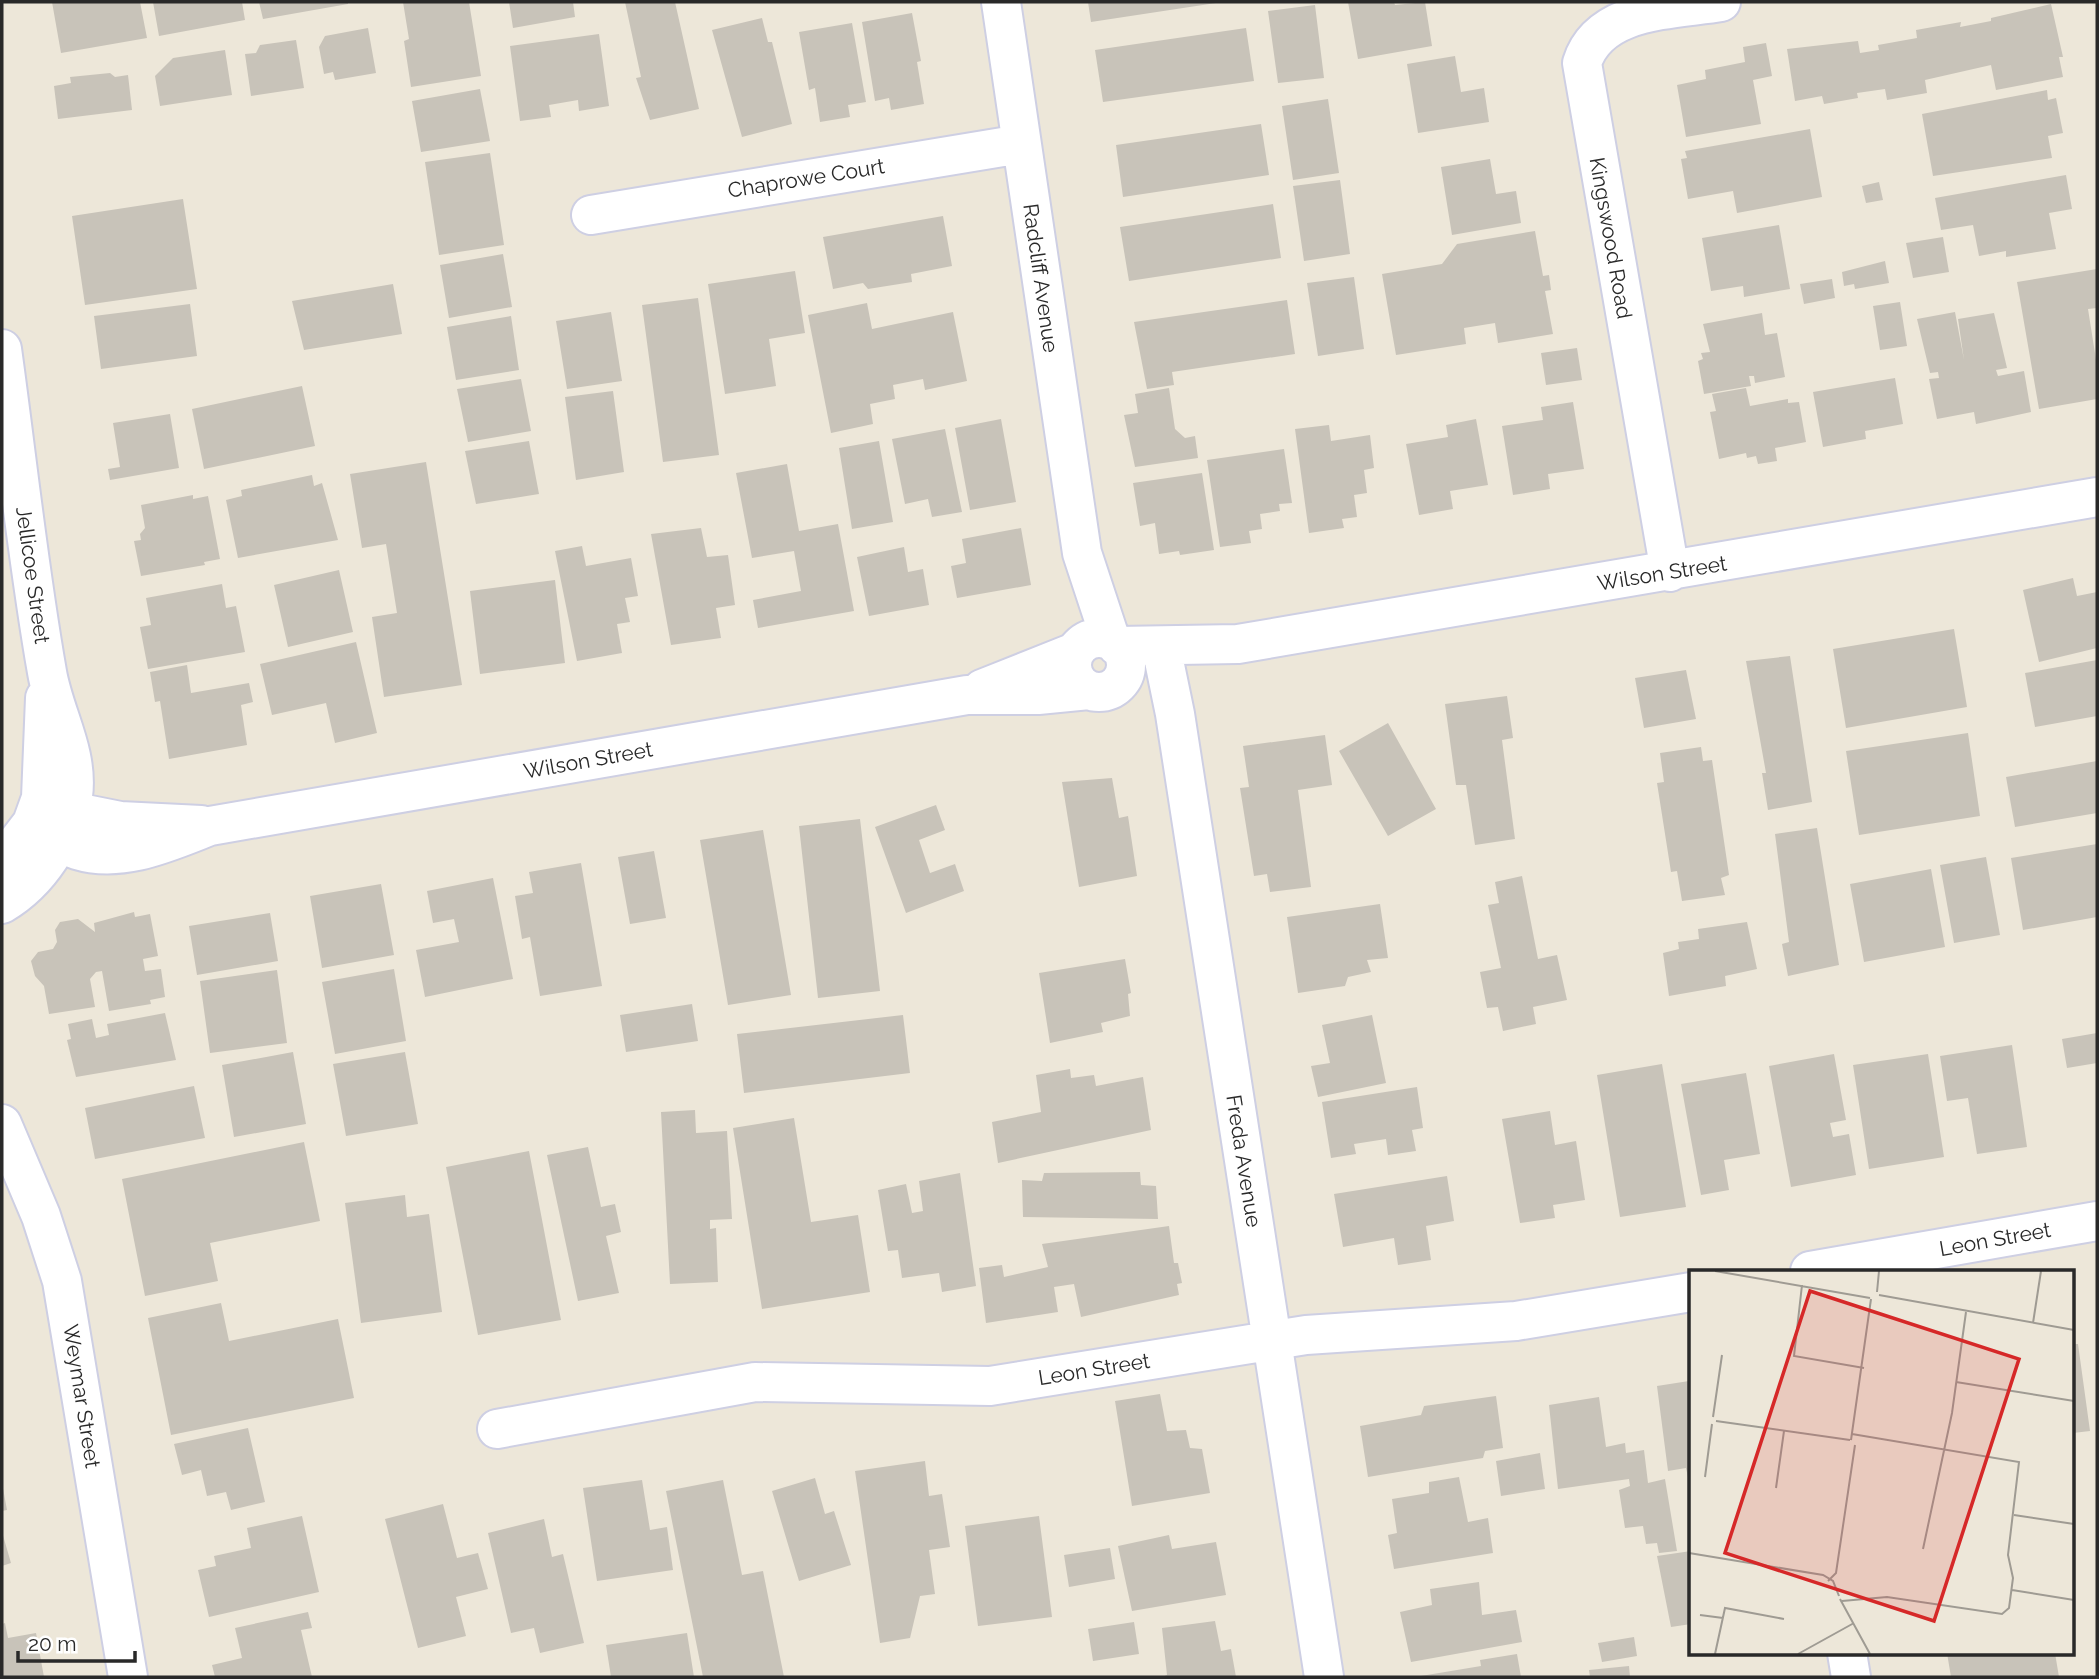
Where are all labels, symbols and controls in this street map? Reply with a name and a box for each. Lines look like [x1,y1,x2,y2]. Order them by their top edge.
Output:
street label: Chaprowe Court [726,153,886,203]
street label: Kingswood Road [1584,155,1638,321]
street label: Radcliff Avenue [1018,202,1064,354]
street label: Jellicoe Street [11,505,55,645]
street label: Wilson Street [1595,550,1729,596]
street label: Wilson Street [521,736,655,784]
street label: Freda Avenue [1221,1093,1267,1229]
street label: Leon Street [1937,1217,2053,1261]
inset map [1689,1270,2074,1654]
street label: Weymar Street [58,1322,106,1470]
street label: Leon Street [1036,1348,1152,1390]
scale bar [18,1620,135,1664]
text: 20 m [28,1631,76,1656]

